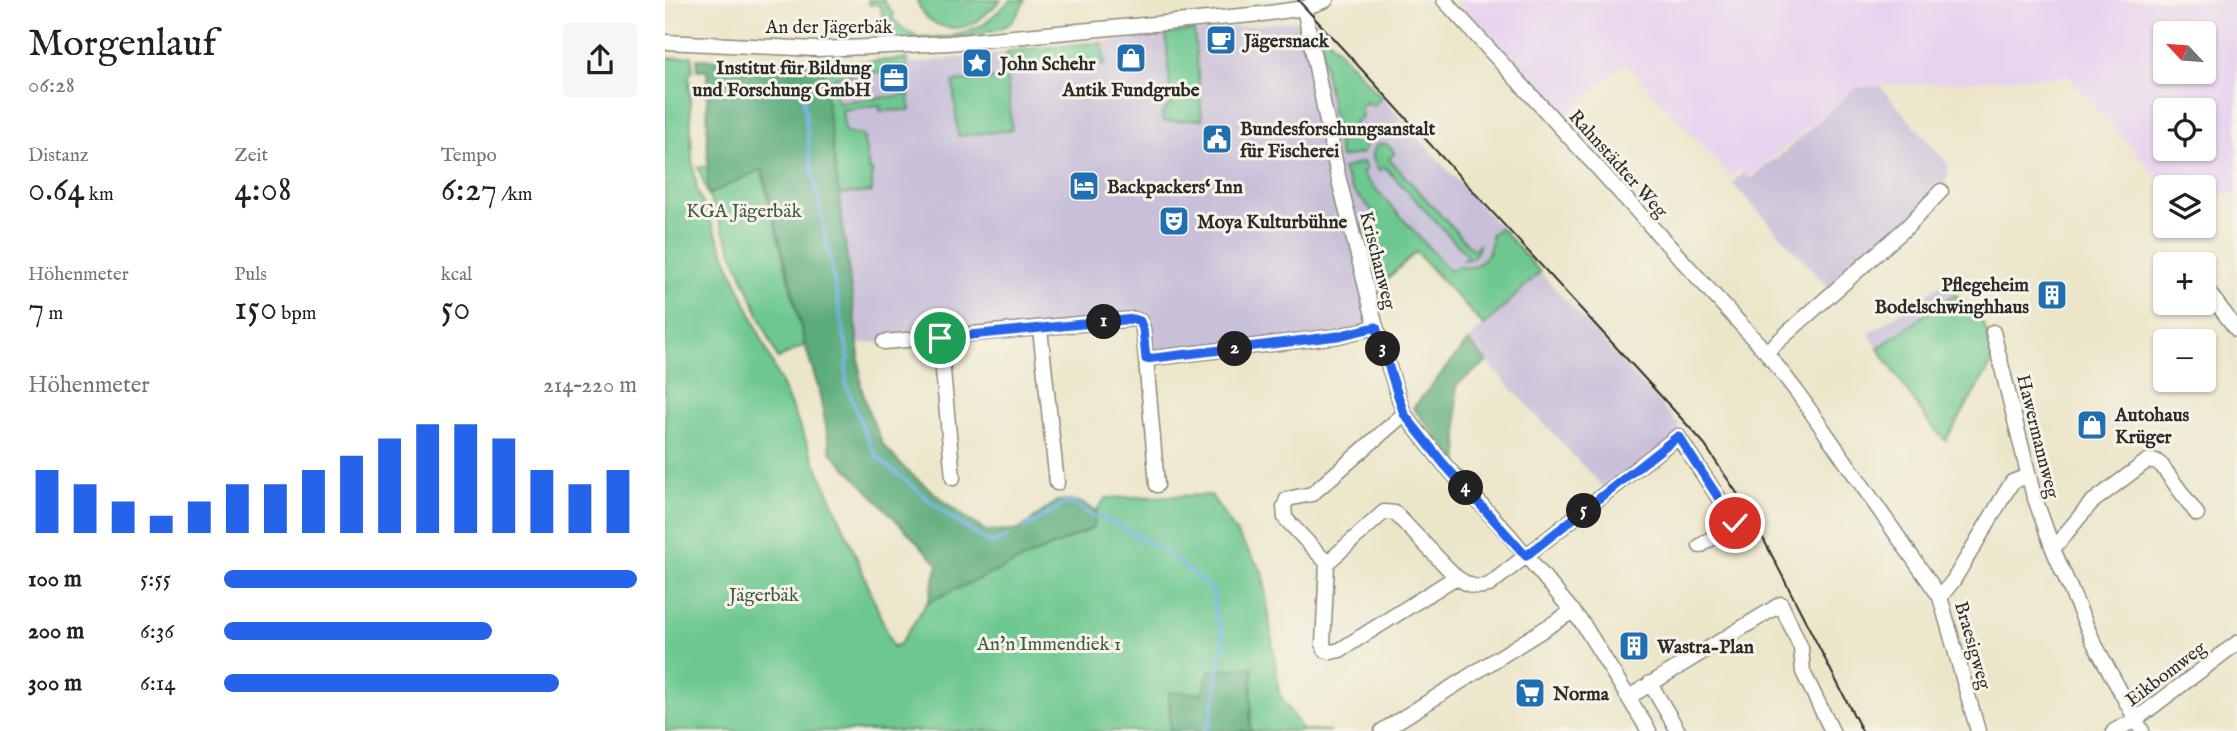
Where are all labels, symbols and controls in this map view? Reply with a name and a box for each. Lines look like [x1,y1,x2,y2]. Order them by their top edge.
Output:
street label: An der Jägerbäk [764,16,893,40]
text: Morgenlauf [28,21,216,69]
north arrow [2153,21,2215,84]
map controls [2153,21,2216,392]
button: share [563,23,637,97]
cafe icon: Jägersnack [1204,23,1238,57]
place label: Jägersnack [1241,30,1330,54]
shop icon: Antik Fundgrube [1114,41,1148,75]
place icon: John Schehr [960,46,994,80]
place label: John Schehr [997,53,1097,77]
place label: Institut für Bildung und Forschung GmbH [693,57,872,103]
office icon: Institut für Bildung und Forschung GmbH [877,61,911,95]
text: 06:28 [28,71,75,100]
place label: Antik Fundgrube [1062,79,1200,103]
button: locate [2153,98,2216,161]
street label: Rahnstädter Weg [1563,105,1673,224]
place label: Bundesforschungsanstalt für Fischerei [1240,118,1436,164]
public building icon: Bundesforschungsanstalt für Fischerei [1200,122,1234,156]
text: Distanz [28,144,89,168]
text: Zeit [234,144,268,168]
text: Tempo [441,144,497,168]
text: 0.64 [28,168,85,213]
text: 4:08 [234,168,292,213]
text: 6:27 [441,168,497,213]
hotel icon: Backpackers‘ Inn [1067,169,1101,203]
button: layers [2153,175,2216,238]
place label: Backpackers‘ Inn [1107,176,1243,200]
text: km [85,183,114,207]
text: /km [497,183,533,207]
park label: KGA Jägerbäk [686,200,802,224]
theatre icon: Moya Kulturbühne [1157,204,1191,238]
street label: Krischanweg [1353,209,1401,313]
place label: Moya Kulturbühne [1197,211,1348,235]
button: + [2153,252,2216,315]
text: Höhenmeter [28,263,129,287]
text: Puls [234,263,267,287]
text: kcal [441,263,472,287]
place label: Pflegeheim Bodelschwinghhaus [1875,274,2029,320]
building icon: Pflegeheim Bodelschwinghhaus [2035,278,2069,312]
text: 7 [28,287,44,332]
text: 150 [234,287,277,332]
text: 50 [441,287,470,332]
text: m [44,302,63,326]
text: bpm [277,302,316,326]
pin: 1 [1087,304,1122,340]
pin [910,308,970,368]
text: 1 [1100,309,1107,333]
icon: arrive [921,319,959,357]
button: − [2153,329,2216,392]
pin: 2 [1217,332,1253,366]
pin: 3 [1365,332,1401,366]
text: 2 [1230,336,1239,360]
text: 3 [1379,336,1386,360]
text: Höhenmeter [28,371,150,400]
text: 214–220 m [543,371,637,400]
street label: Hawermannweg [2010,372,2064,502]
place label: Autohaus Krüger [2114,404,2189,450]
shop icon: Autohaus Krüger [2075,408,2109,442]
pin: 4 [1449,470,1483,505]
text: 4 [1461,475,1470,499]
pin [1705,493,1765,553]
pin: 5 [1567,494,1601,528]
text: 5 [1580,498,1587,522]
icon: check [1716,504,1754,542]
text: 100 m [28,565,82,594]
text: 5:55 [140,565,171,594]
park label: Jägerbäk [727,584,800,608]
street label: Braesigweg [1948,599,1996,693]
text: 200 m [28,617,84,646]
text: 6:36 [140,617,174,646]
building icon: Wastra-Plan [1617,629,1651,663]
park label: An'n Immendiek 1 [976,633,1121,657]
place label: Wastra-Plan [1656,636,1754,660]
street label: Eikbomweg [2121,636,2212,713]
text: 300 m [28,669,82,698]
text: 6:14 [140,669,176,698]
supermarket icon: Norma [1513,676,1547,710]
place label: Norma [1552,683,1610,707]

